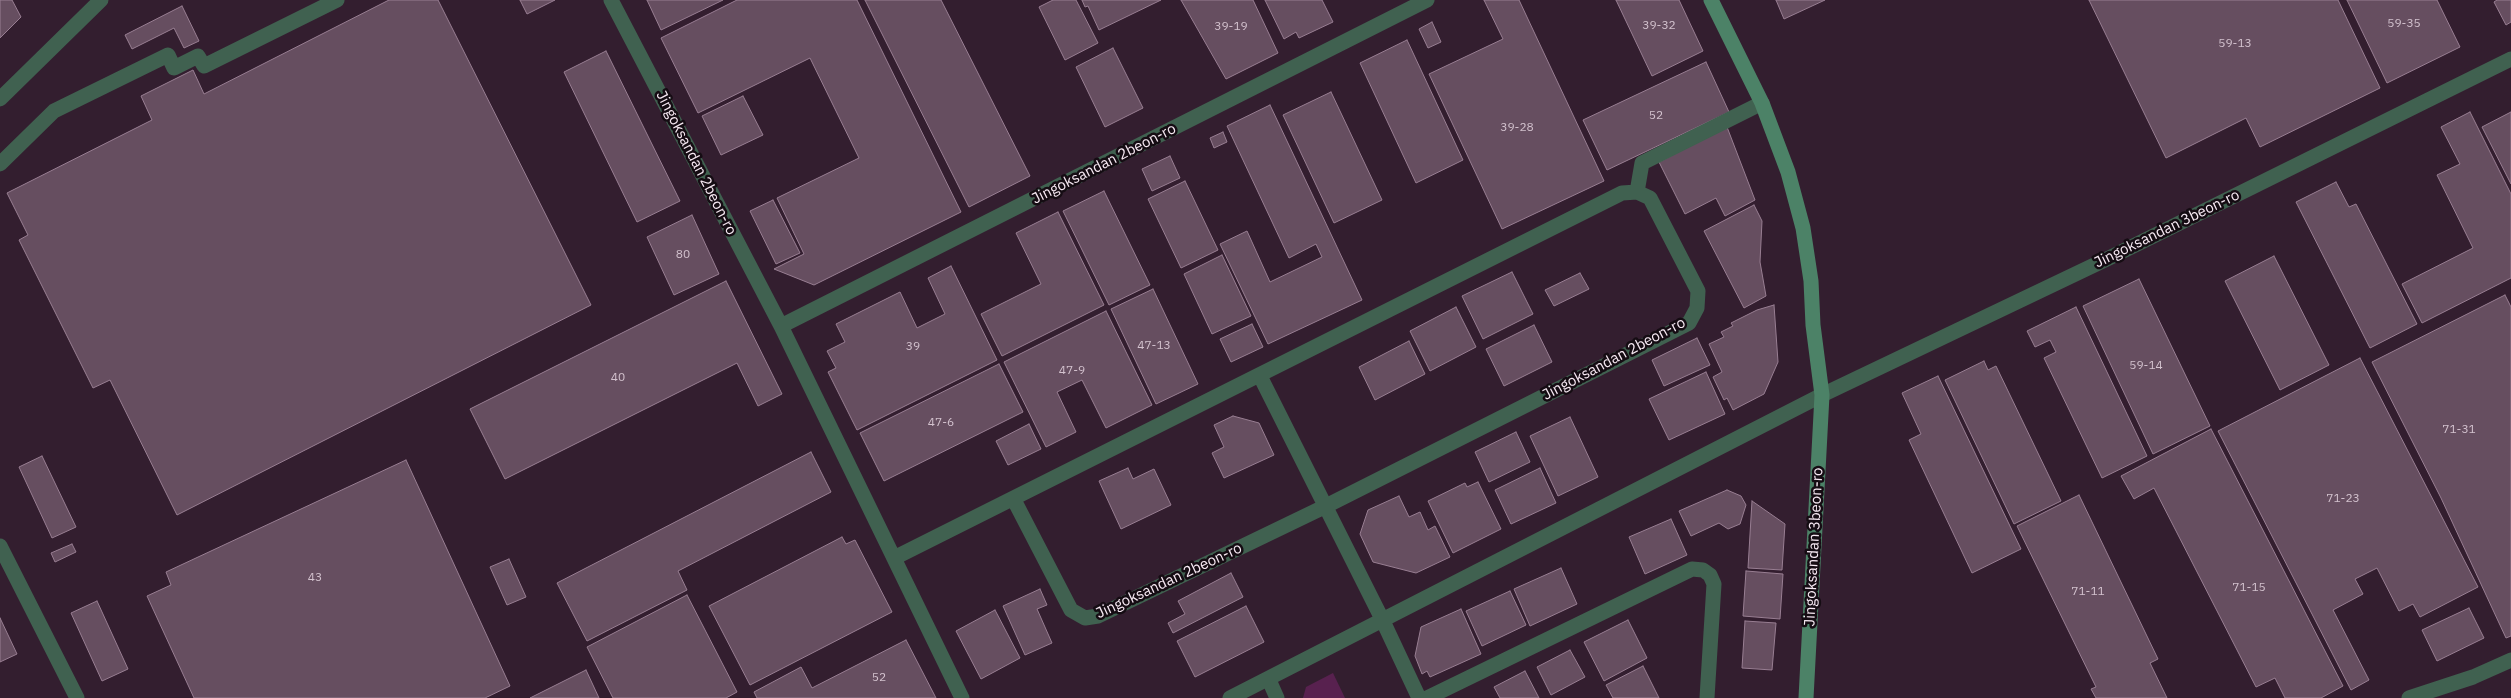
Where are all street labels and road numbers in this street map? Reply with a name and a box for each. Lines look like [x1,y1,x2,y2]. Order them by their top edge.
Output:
street label: Jingoksandan 2beon-ro [652,88,740,238]
street label: Jingoksandan 2beon-ro [1029,120,1179,208]
street label: Jingoksandan 3beon-ro [2092,186,2242,272]
street label: Jingoksandan 2beon-ro [1540,314,1688,404]
street label: Jingoksandan 3beon-ro [1801,467,1827,627]
street label: Jingoksandan 2beon-ro [1093,539,1245,623]

